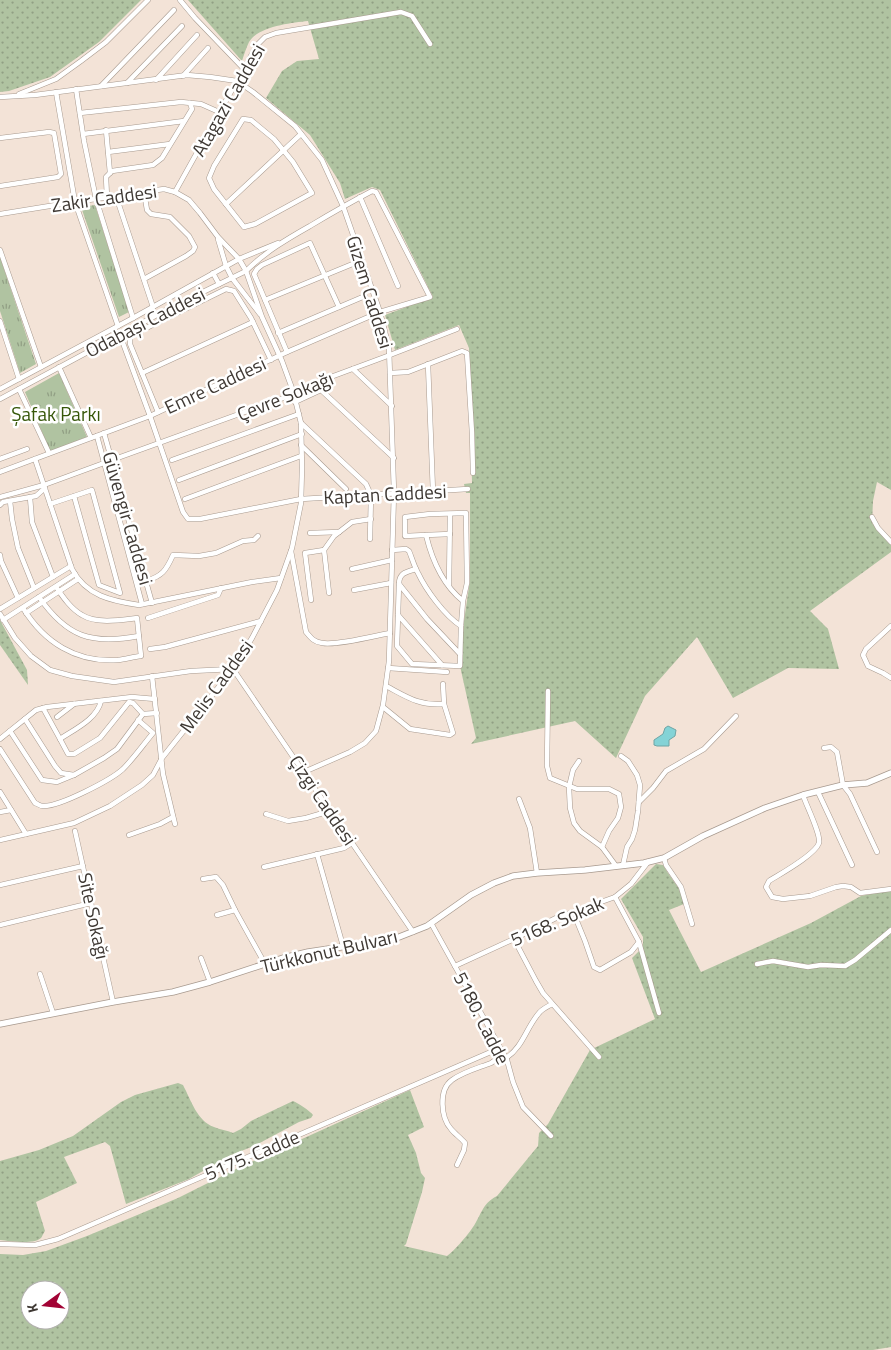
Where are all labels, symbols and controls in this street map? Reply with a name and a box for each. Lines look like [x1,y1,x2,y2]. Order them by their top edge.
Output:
street label: Atagazi Caddesi [183,38,272,162]
street label: Zakir Caddesi [49,176,159,219]
street label: Gizem Caddesi [340,232,401,352]
street label: Odabaşı Caddesi [80,279,210,364]
street label: Emre Caddesi [159,348,270,421]
street label: Çevre Sokağı [232,363,337,428]
park label: Şafak Parkı [11,399,101,428]
street label: Güvengir Caddesi [96,448,161,588]
street label: Kaptan Caddesi [323,476,447,511]
street label: Melis Caddesi [172,633,260,739]
street label: Çizgi Caddesi [282,749,364,851]
street label: Site Sokağı [71,870,118,962]
street label: 5168. Sokak [506,888,608,953]
street label: Türkkonut Bulvarı [258,921,400,980]
street label: 5180. Cadde [447,966,518,1069]
street label: 5175. Cadde [200,1122,304,1188]
north arrow [20,1280,70,1330]
text: K [21,1301,43,1315]

